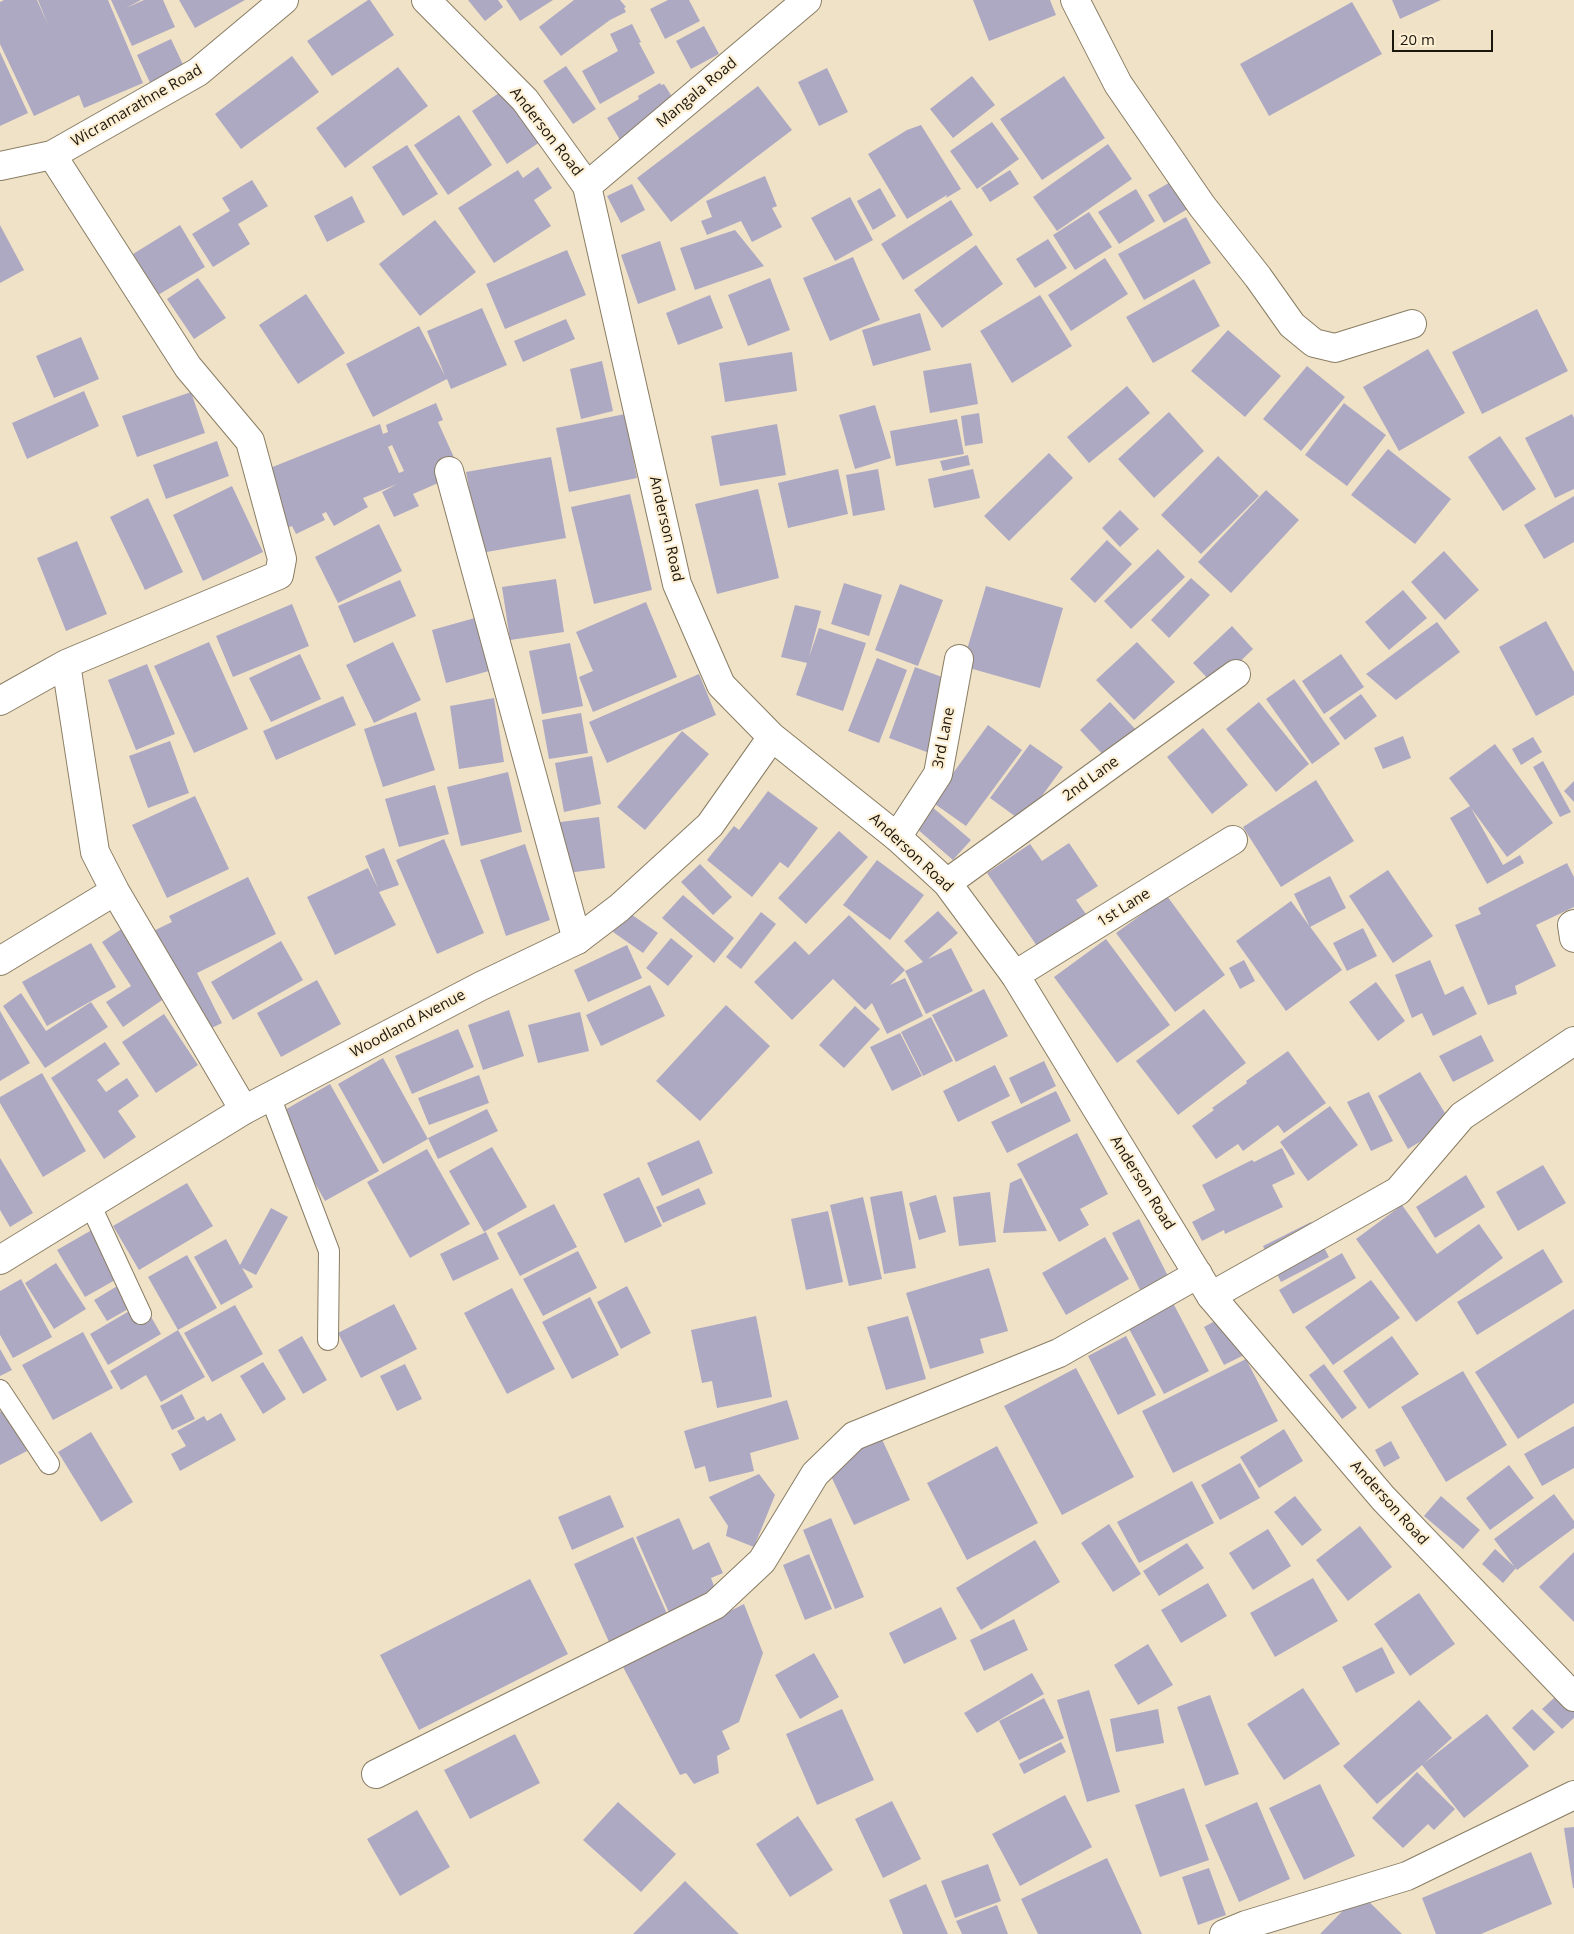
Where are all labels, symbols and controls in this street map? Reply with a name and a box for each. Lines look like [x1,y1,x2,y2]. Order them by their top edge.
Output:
scale bar [1394,20,1495,52]
text: 20 m [1400,29,1435,49]
street label: Mangala Road [653,54,741,132]
street label: Wicramarathne Road [68,61,206,151]
street label: Anderson Road [506,84,586,180]
street label: Anderson Road [645,475,687,583]
street label: 3rd Lane [929,706,959,770]
street label: 2nd Lane [1060,753,1122,805]
street label: Anderson Road [866,810,956,896]
street label: 1st Lane [1094,885,1154,931]
street label: Woodland Avenue [347,986,469,1062]
street label: Anderson Road [1106,1133,1178,1233]
street label: Anderson Road [1346,1457,1432,1549]

